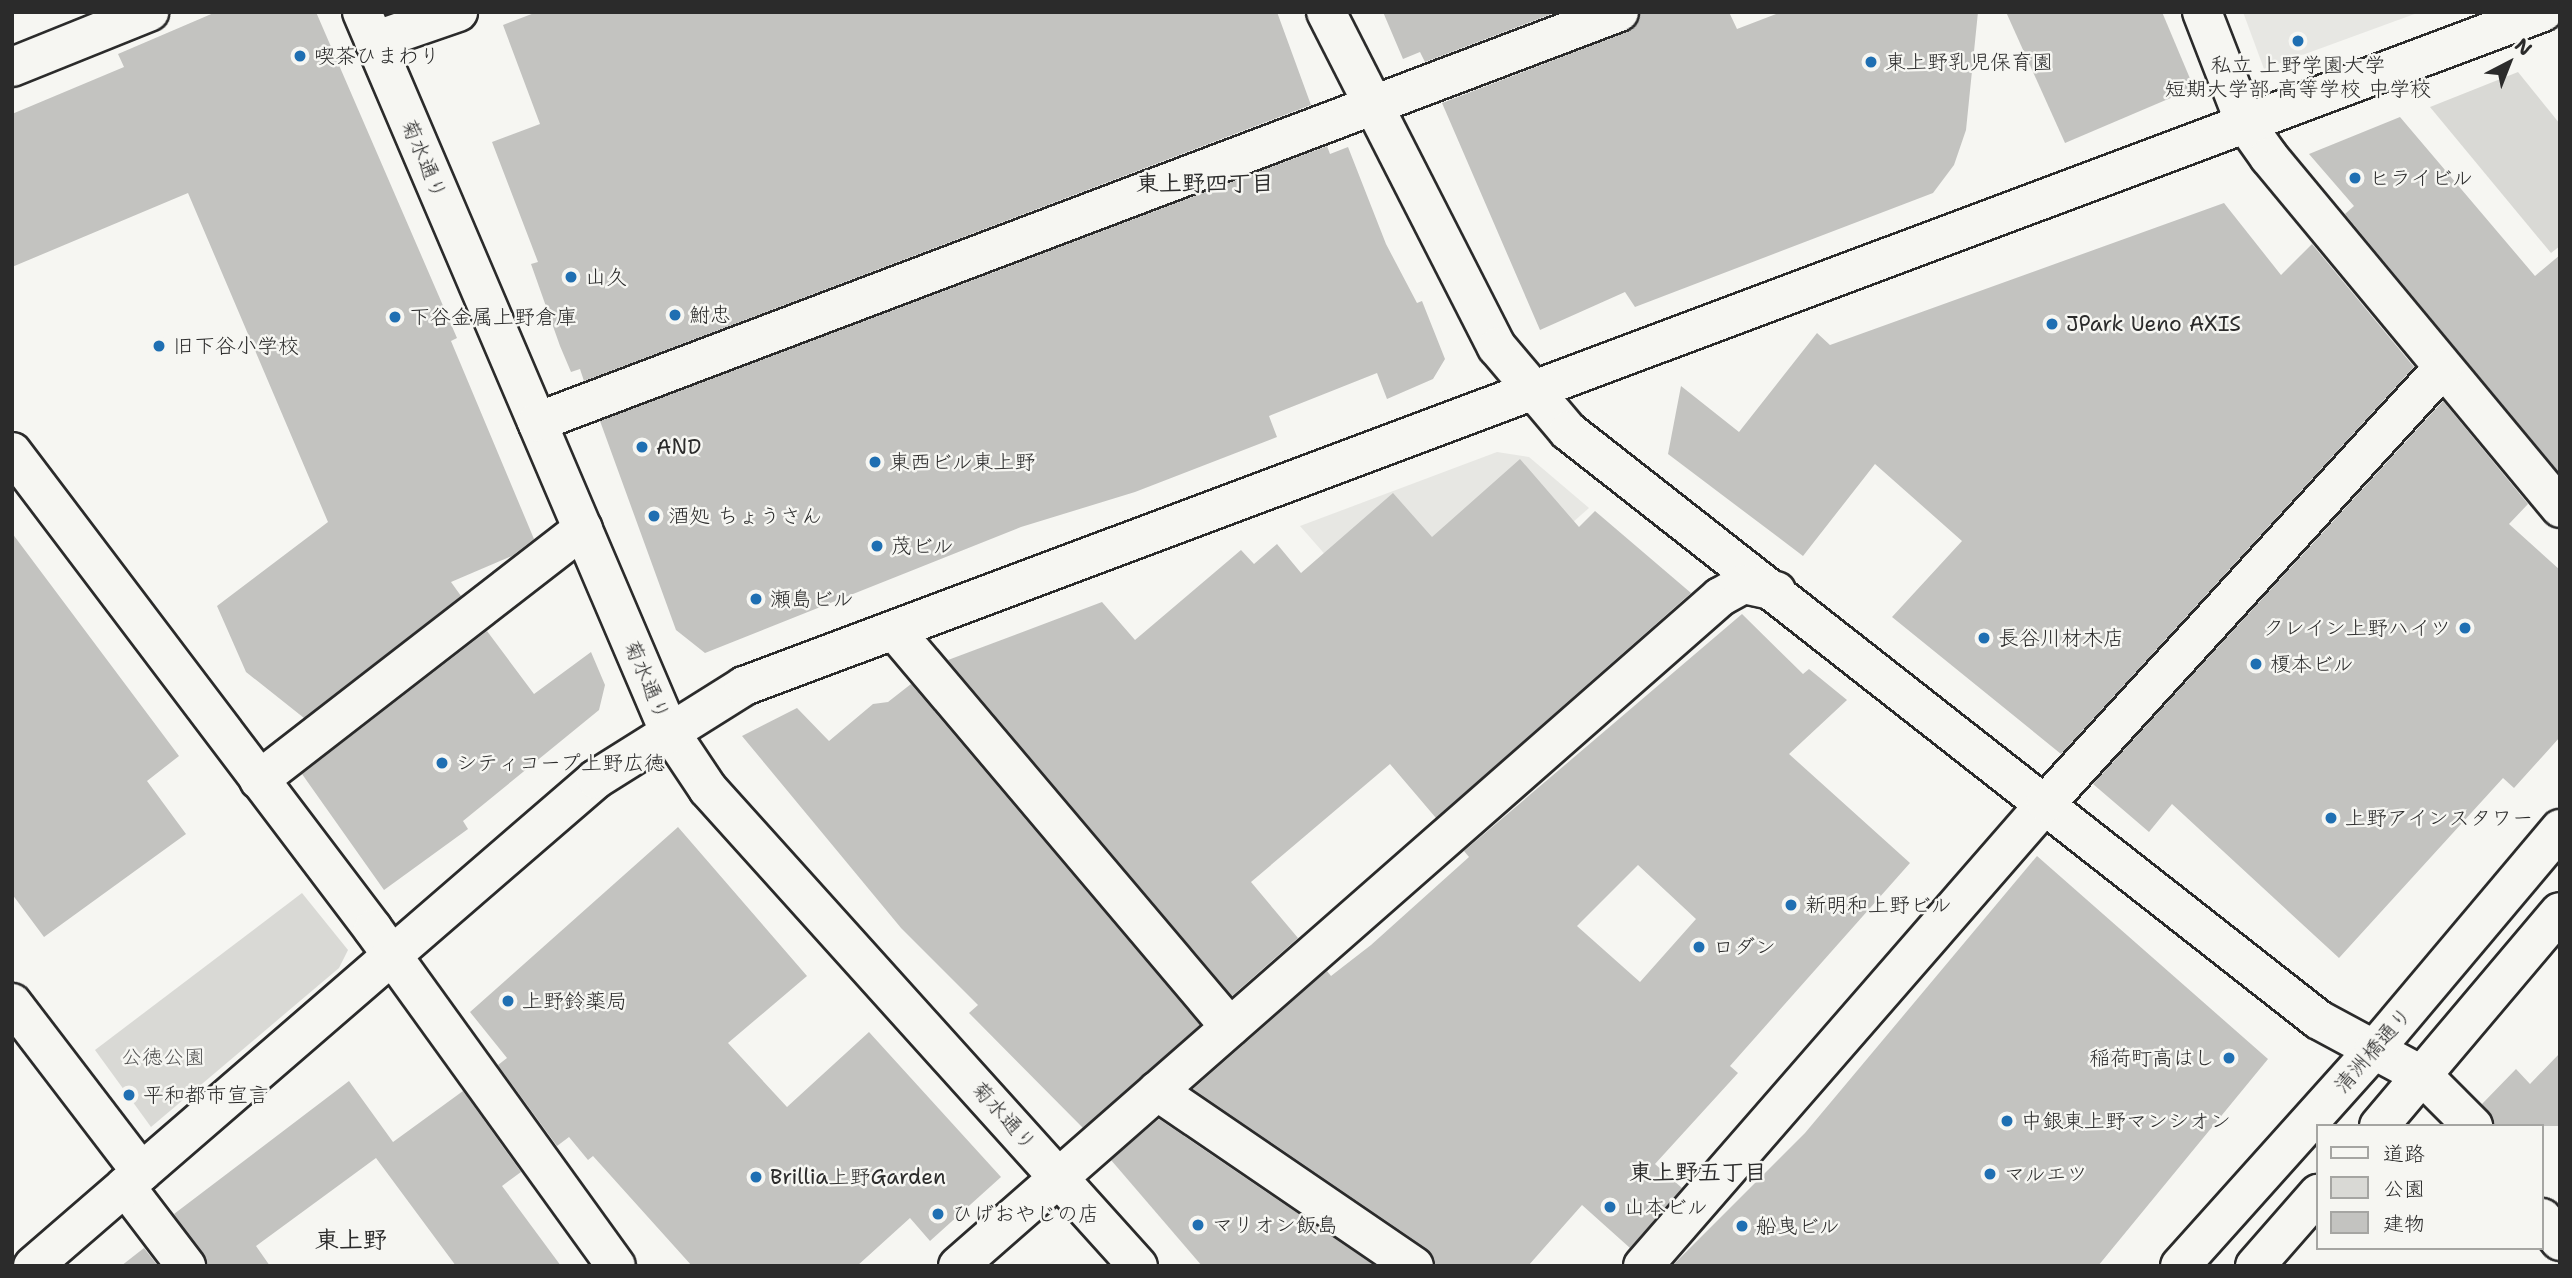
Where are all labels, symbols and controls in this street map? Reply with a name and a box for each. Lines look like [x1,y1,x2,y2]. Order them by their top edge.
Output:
north arrow [2474,28,2544,98]
marker: 私立 上野学園大学 短期大学部 高等学校 中学校 [2290,33,2306,49]
text: N [2509,33,2537,61]
place label: 喫茶ひまわり [314,43,440,69]
marker: 喫茶ひまわり [292,48,308,64]
place label: 東上野乳児保育園 [1885,49,2053,75]
place label: 私立 上野学園大学 短期大学部 高等学校 中学校 [2165,52,2431,102]
marker: 東上野乳児保育園 [1863,54,1879,70]
street label: 菊水通り [396,115,452,203]
place label: ヒライビル [2369,165,2474,191]
district label: 東上野四丁目 [1136,169,1274,197]
marker: ヒライビル [2347,170,2363,186]
place label: 山久 [585,264,627,290]
marker: 山久 [563,269,579,285]
place label: 鮒忠 [689,302,731,328]
place label: 下谷金属上野倉庫 [409,304,577,330]
marker: 鮒忠 [667,307,683,323]
marker: 下谷金属上野倉庫 [387,309,403,325]
place label: JPark Ueno AXIS [2066,311,2241,337]
marker: JPark Ueno AXIS [2044,316,2060,332]
place label: 旧下谷小学校 [173,333,299,359]
marker: 旧下谷小学校 [151,338,167,354]
place label: AND [656,434,701,460]
marker: AND [634,439,650,455]
place label: 東西ビル東上野 [889,449,1036,475]
marker: 東西ビル東上野 [867,454,883,470]
place label: 酒処 ちょうさん [668,503,822,529]
marker: 酒処 ちょうさん [646,508,662,524]
place label: 茂ビル [891,533,954,559]
marker: 茂ビル [869,538,885,554]
place label: 瀬島ビル [770,586,854,612]
marker: 瀬島ビル [748,591,764,607]
place label: クレイン上野ハイツ [2262,615,2451,641]
marker: クレイン上野ハイツ [2457,620,2473,636]
place label: 長谷川材木店 [1998,625,2124,651]
marker: 長谷川材木店 [1976,630,1992,646]
street label: 菊水通り [619,636,675,724]
place label: 榎本ビル [2270,651,2354,677]
marker: 榎本ビル [2248,656,2264,672]
place label: シティコープ上野広徳 [456,750,666,776]
marker: シティコープ上野広徳 [434,755,450,771]
place label: 上野アインスタワー [2345,805,2534,831]
marker: 上野アインスタワー [2323,810,2339,826]
place label: 新明和上野ビル [1805,892,1952,918]
marker: 新明和上野ビル [1783,897,1799,913]
place label: ロダン [1713,934,1776,960]
marker: ロダン [1691,939,1707,955]
place label: 上野鈴薬局 [522,988,627,1014]
marker: 上野鈴薬局 [500,993,516,1009]
street label: 清洲橋通り [2329,1002,2417,1098]
park label: 公徳公園 [121,1044,205,1070]
place label: 稲荷町高はし [2089,1045,2215,1071]
marker: 稲荷町高はし [2221,1050,2237,1066]
street label: 菊水通り [967,1076,1041,1156]
place label: 平和都市宣言 [143,1082,269,1108]
marker: 平和都市宣言 [121,1087,137,1103]
place label: 中銀東上野マンシオン [2021,1108,2231,1134]
marker: 中銀東上野マンシオン [1999,1113,2015,1129]
legend [2316,1124,2544,1250]
text: 道路 [2383,1140,2425,1168]
district label: 東上野五丁目 [1629,1158,1767,1186]
place label: マルエツ [2004,1161,2088,1187]
place label: Brillia上野Garden [770,1164,946,1190]
marker: マルエツ [1982,1166,1998,1182]
marker: Brillia上野Garden [748,1169,764,1185]
text: 公園 [2383,1175,2425,1203]
place label: 山本ビル [1624,1194,1708,1220]
marker: 山本ビル [1602,1199,1618,1215]
place label: ひげおやじの店 [952,1201,1099,1227]
marker: ひげおやじの店 [930,1206,946,1222]
text: 建物 [2383,1210,2425,1238]
place label: マリオン飯島 [1212,1212,1338,1238]
place label: 船曳ビル [1756,1213,1840,1239]
marker: マリオン飯島 [1190,1217,1206,1233]
marker: 船曳ビル [1734,1218,1750,1234]
district label: 東上野 [315,1227,387,1255]

